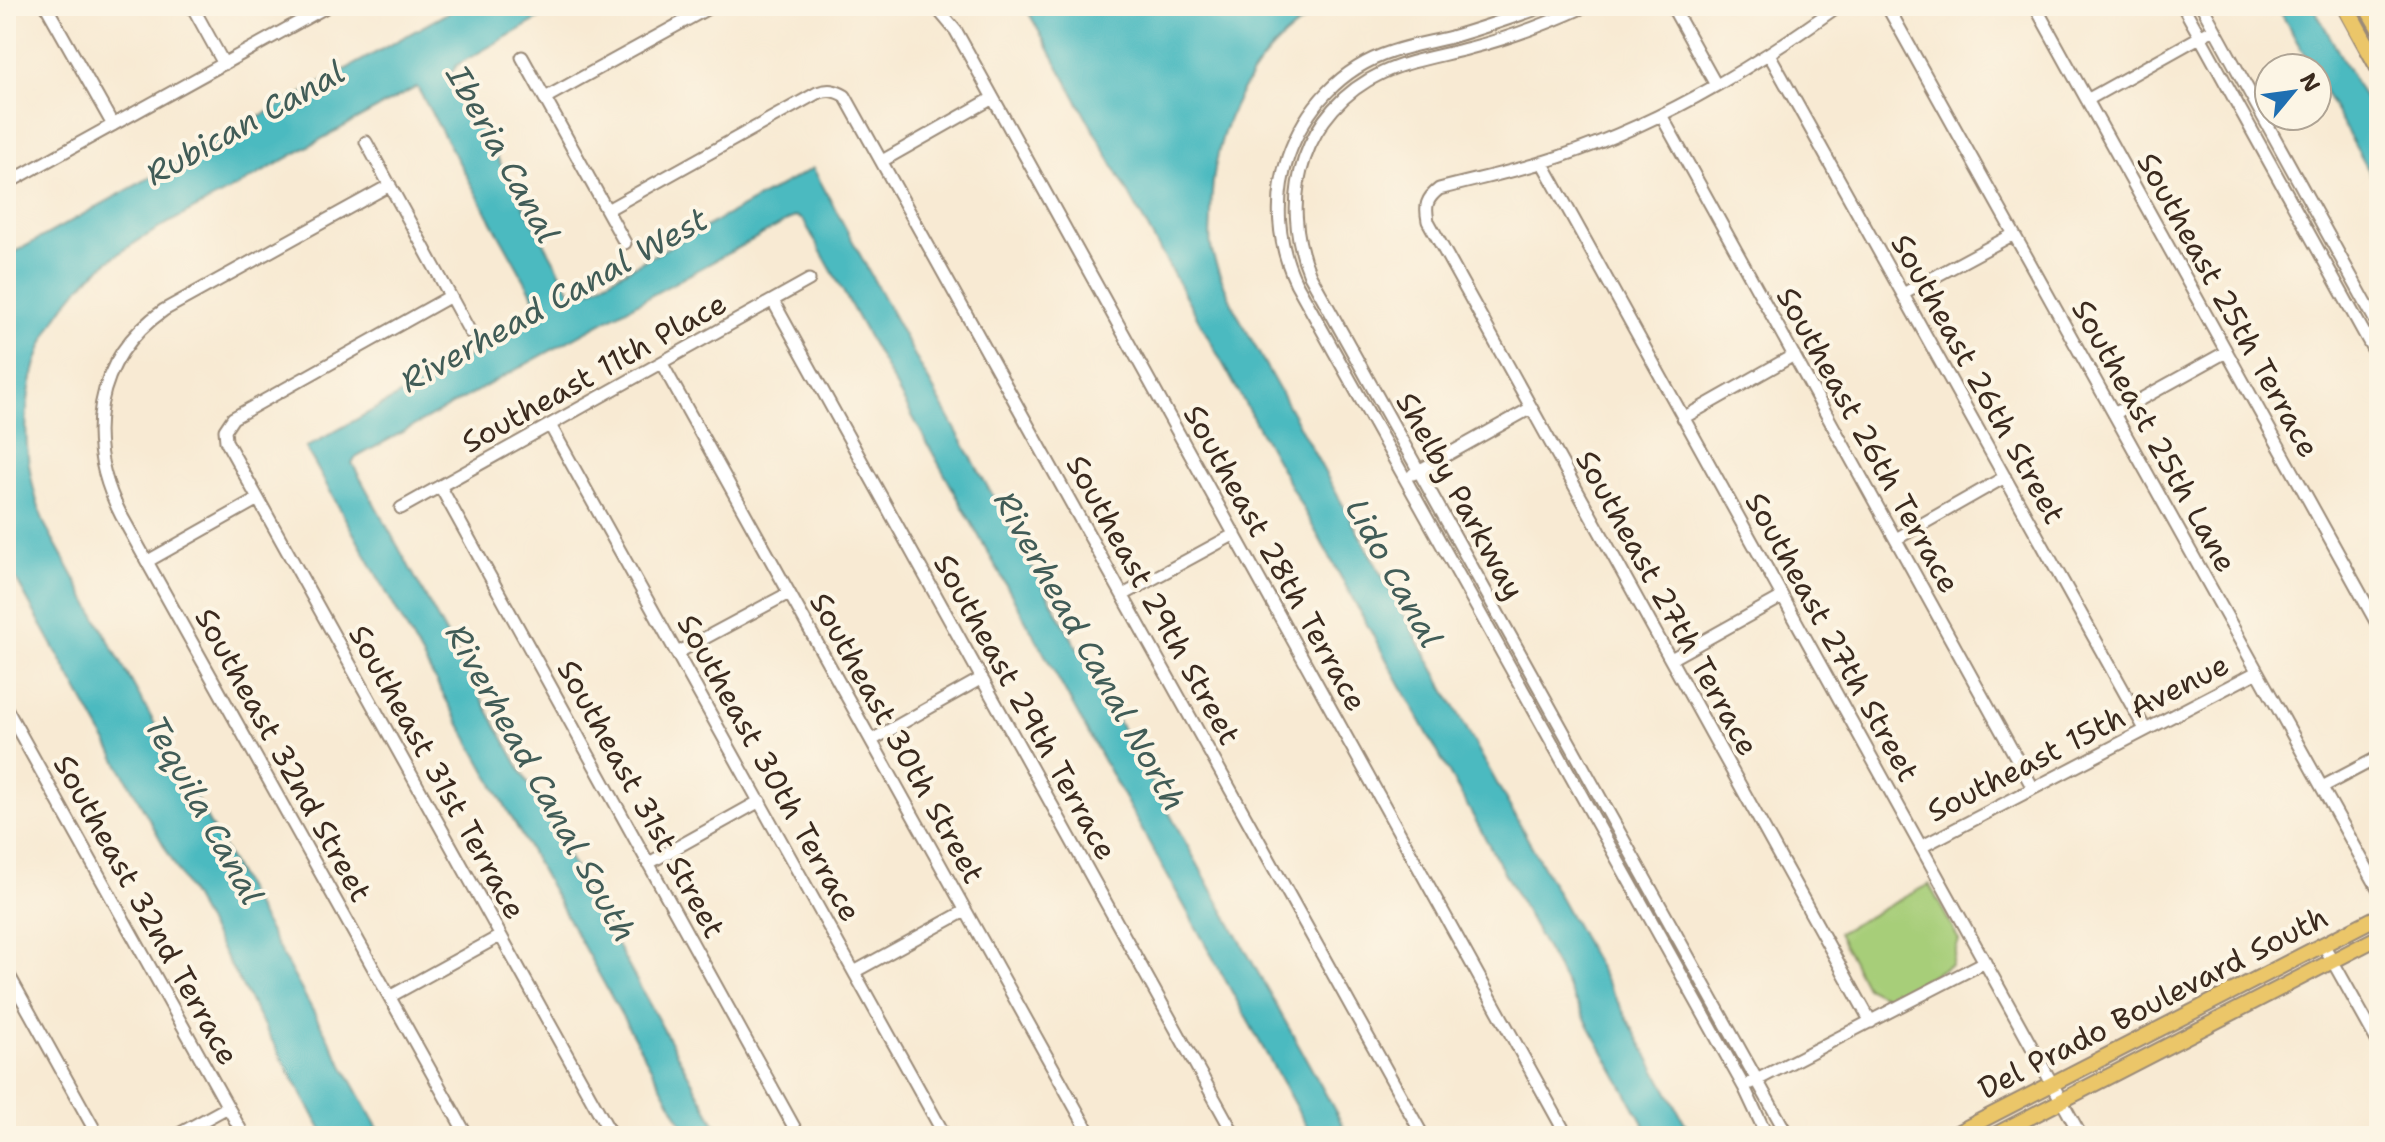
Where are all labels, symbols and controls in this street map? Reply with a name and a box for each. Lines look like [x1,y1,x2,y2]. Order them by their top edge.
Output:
water label: Rubican Canal [137,50,352,195]
north arrow [2253,52,2333,132]
water label: Iberia Canal [436,56,570,251]
text: N [2293,68,2327,97]
street label: Southeast 25th Terrace [2127,145,2329,465]
water label: Riverhead Canal West [392,197,715,402]
street label: Southeast 26th Street [1882,227,2075,531]
street label: Southeast 26th Terrace [1767,279,1970,600]
street label: Southeast 11th Place [454,283,734,462]
street label: Southeast 25th Lane [2062,292,2247,579]
street label: Shelby Parkway [1386,385,1534,607]
street label: Southeast 28th Terrace [1174,397,1377,718]
street label: Southeast 27th Terrace [1566,443,1769,763]
street label: Southeast 29th Street [1057,448,1250,752]
water label: Riverhead Canal North [984,483,1196,819]
street label: Southeast 27th Street [1736,485,1929,789]
water label: Lido Canal [1336,490,1453,655]
street label: Southeast 29th Terrace [924,546,1127,867]
street label: Southeast 30th Street [800,585,995,891]
street label: Southeast 32nd Street [185,600,381,909]
street label: Southeast 30th Terrace [668,607,871,929]
water label: Riverhead Canal South [436,616,647,949]
street label: Southeast 31st Terrace [339,617,536,926]
street label: Southeast 15th Avenue [1920,644,2236,831]
street label: Southeast 31st Street [548,652,735,945]
water label: Tequila Canal [135,708,274,912]
street label: Southeast 32nd Terrace [44,747,249,1072]
street label: Del Prado Boulevard South [1971,896,2335,1109]

